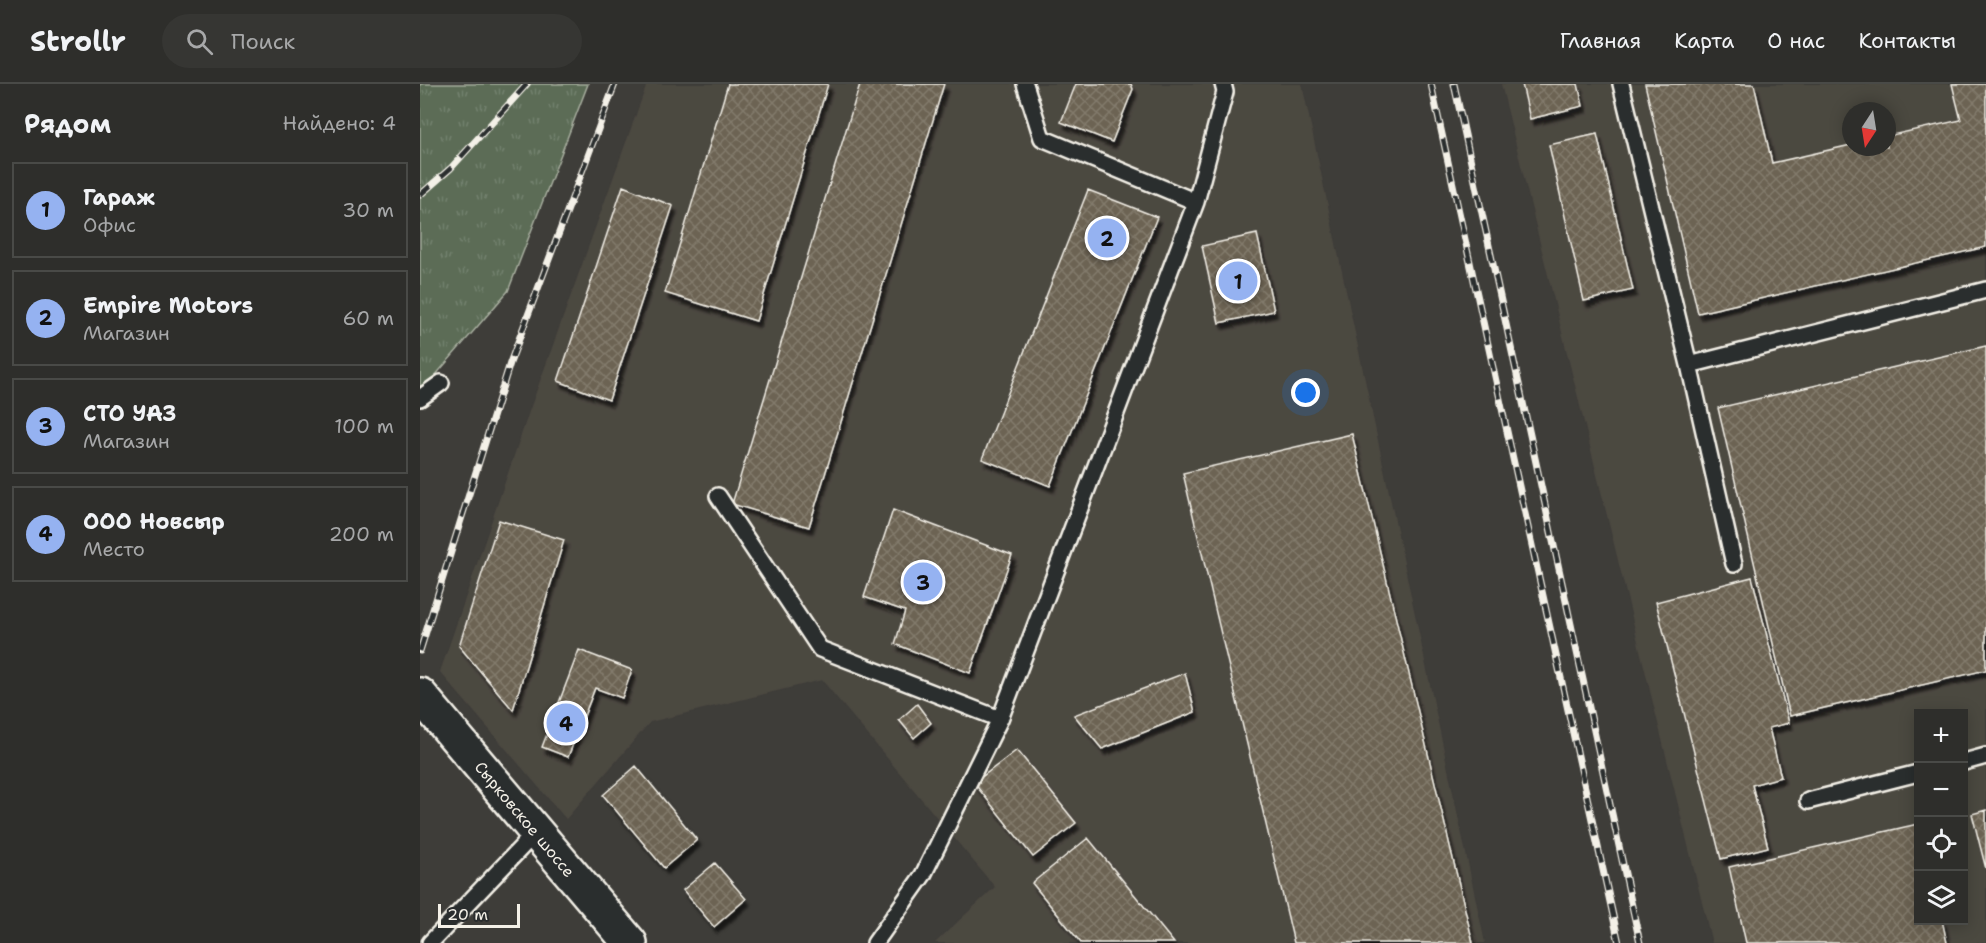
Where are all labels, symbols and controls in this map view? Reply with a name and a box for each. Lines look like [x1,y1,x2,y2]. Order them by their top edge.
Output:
search box [162,14,582,68]
text: Strollr [30,22,126,60]
icon: search [183,25,216,58]
text: Поиск [231,27,295,56]
text: Главная [1560,27,1641,55]
text: Карта [1674,27,1734,55]
text: О нас [1767,27,1825,55]
text: Контакты [1858,27,1956,55]
north arrow [1842,102,1896,156]
text: Рядом [24,106,111,141]
text: Найдено: 4 [283,110,396,136]
text: Гараж [83,183,155,212]
text: 1 [41,197,50,223]
text: 30 m [342,197,394,223]
text: Офис [83,212,136,238]
pin: 2 [1088,216,1126,260]
pin: 1 [1218,258,1258,304]
text: Empire Motors [83,291,253,320]
text: 2 [39,305,53,331]
text: 60 m [342,305,394,331]
text: Магазин [83,320,170,346]
your location [1291,378,1320,407]
text: СТО УАЗ [83,399,176,428]
text: 3 [39,413,53,439]
text: 100 m [334,413,394,439]
text: Магазин [83,428,170,454]
text: ООО Новсыр [83,507,225,536]
text: 4 [39,521,53,547]
text: 200 m [329,521,394,547]
text: Место [83,536,145,562]
pin: 3 [904,560,942,604]
pin: 4 [546,700,586,746]
map controls [1914,709,1968,925]
button: + [1914,709,1968,763]
street label: Сырковское шоссе [470,757,579,882]
button: − [1914,763,1968,817]
button: locate [1914,817,1968,871]
button: layers [1914,871,1968,925]
scale bar [438,901,520,928]
text: 20 m [447,904,488,925]

